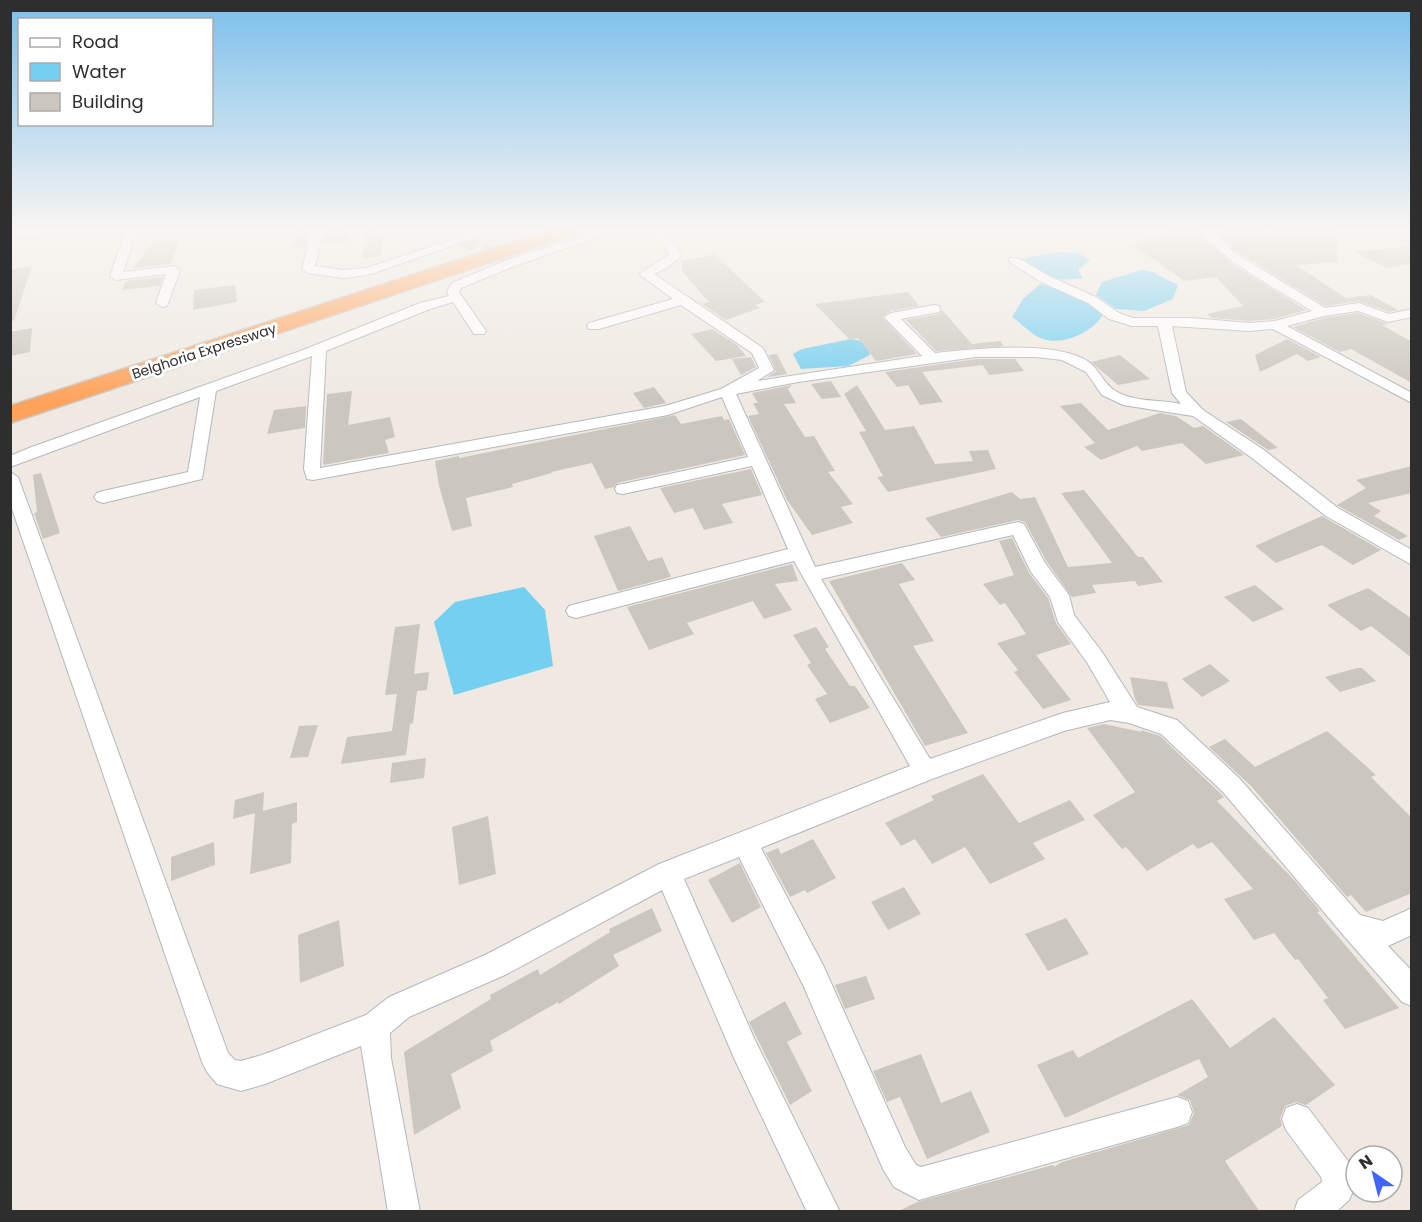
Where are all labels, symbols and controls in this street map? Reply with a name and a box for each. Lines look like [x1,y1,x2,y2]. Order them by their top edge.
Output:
legend [18,18,213,126]
text: Road [72,29,119,54]
text: Water [72,59,126,84]
text: Building [72,89,144,114]
street label: Belghoria Expressway [129,318,279,384]
north arrow [1344,1144,1404,1204]
text: N [1354,1149,1377,1175]

